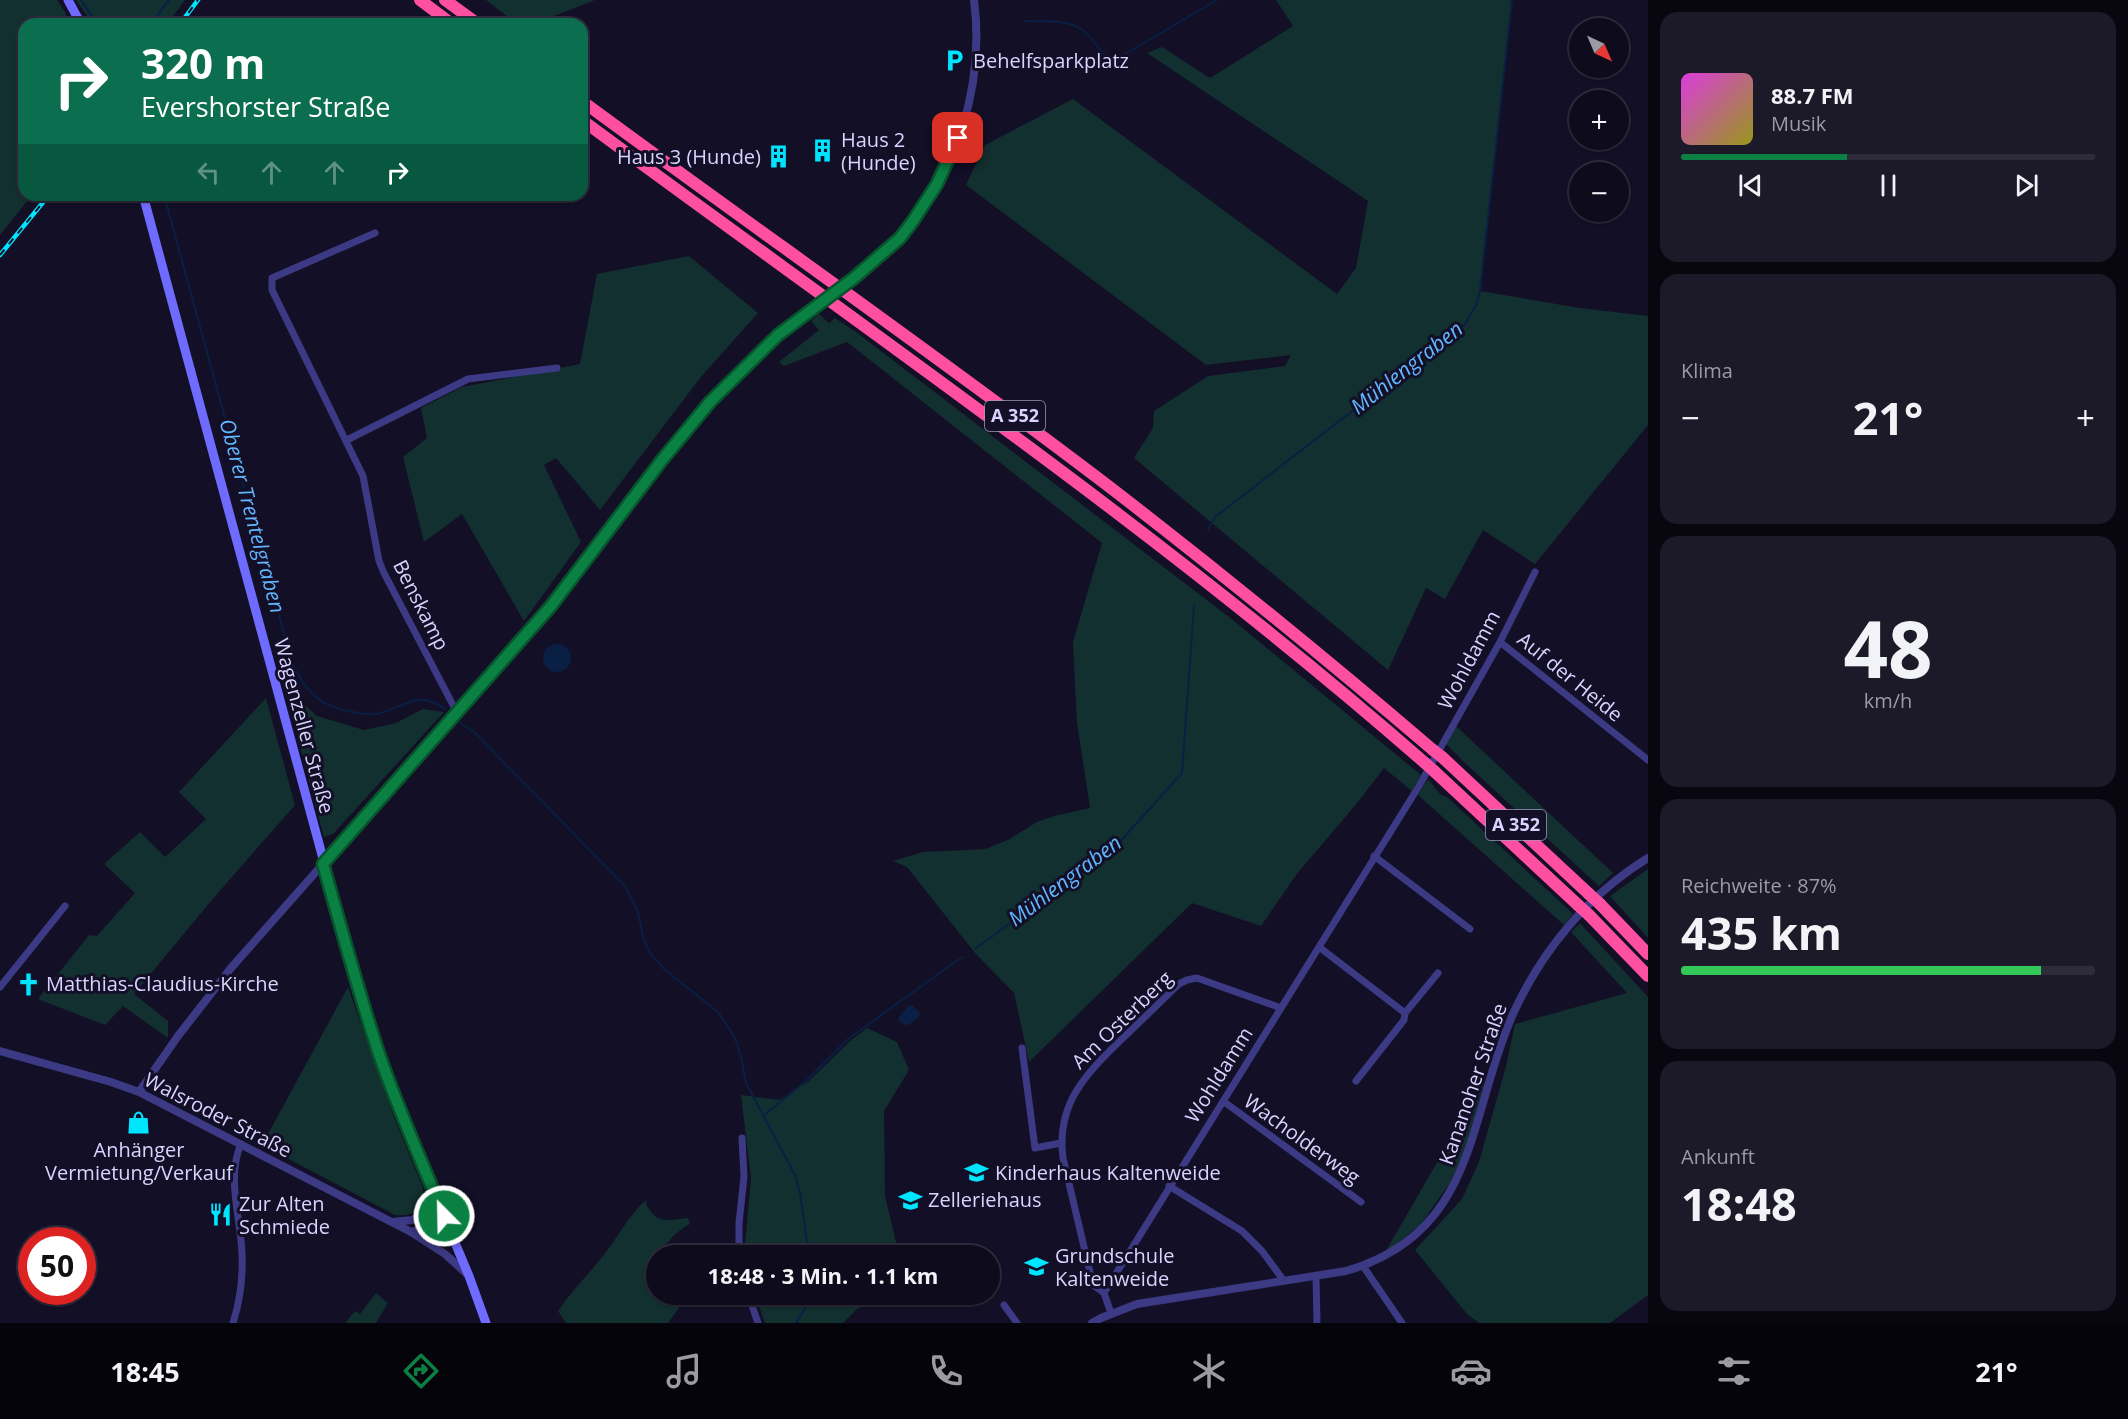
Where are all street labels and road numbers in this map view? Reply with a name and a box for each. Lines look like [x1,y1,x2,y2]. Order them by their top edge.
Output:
road number: A 352 [985,401,1045,431]
street label: Benskamp [387,555,456,655]
street label: Wohldamm [1431,606,1506,714]
street label: Auf der Heide [1512,626,1629,727]
street label: Wagenzeller Straße [268,635,341,816]
road number: A 352 [1486,810,1546,840]
street label: Am Osterberg [1065,965,1178,1075]
street label: Kananoher Straße [1432,1000,1513,1168]
street label: Wohldamm [1178,1022,1259,1128]
street label: Walsroder Straße [140,1066,297,1163]
street label: Wacholderweg [1239,1087,1366,1190]

